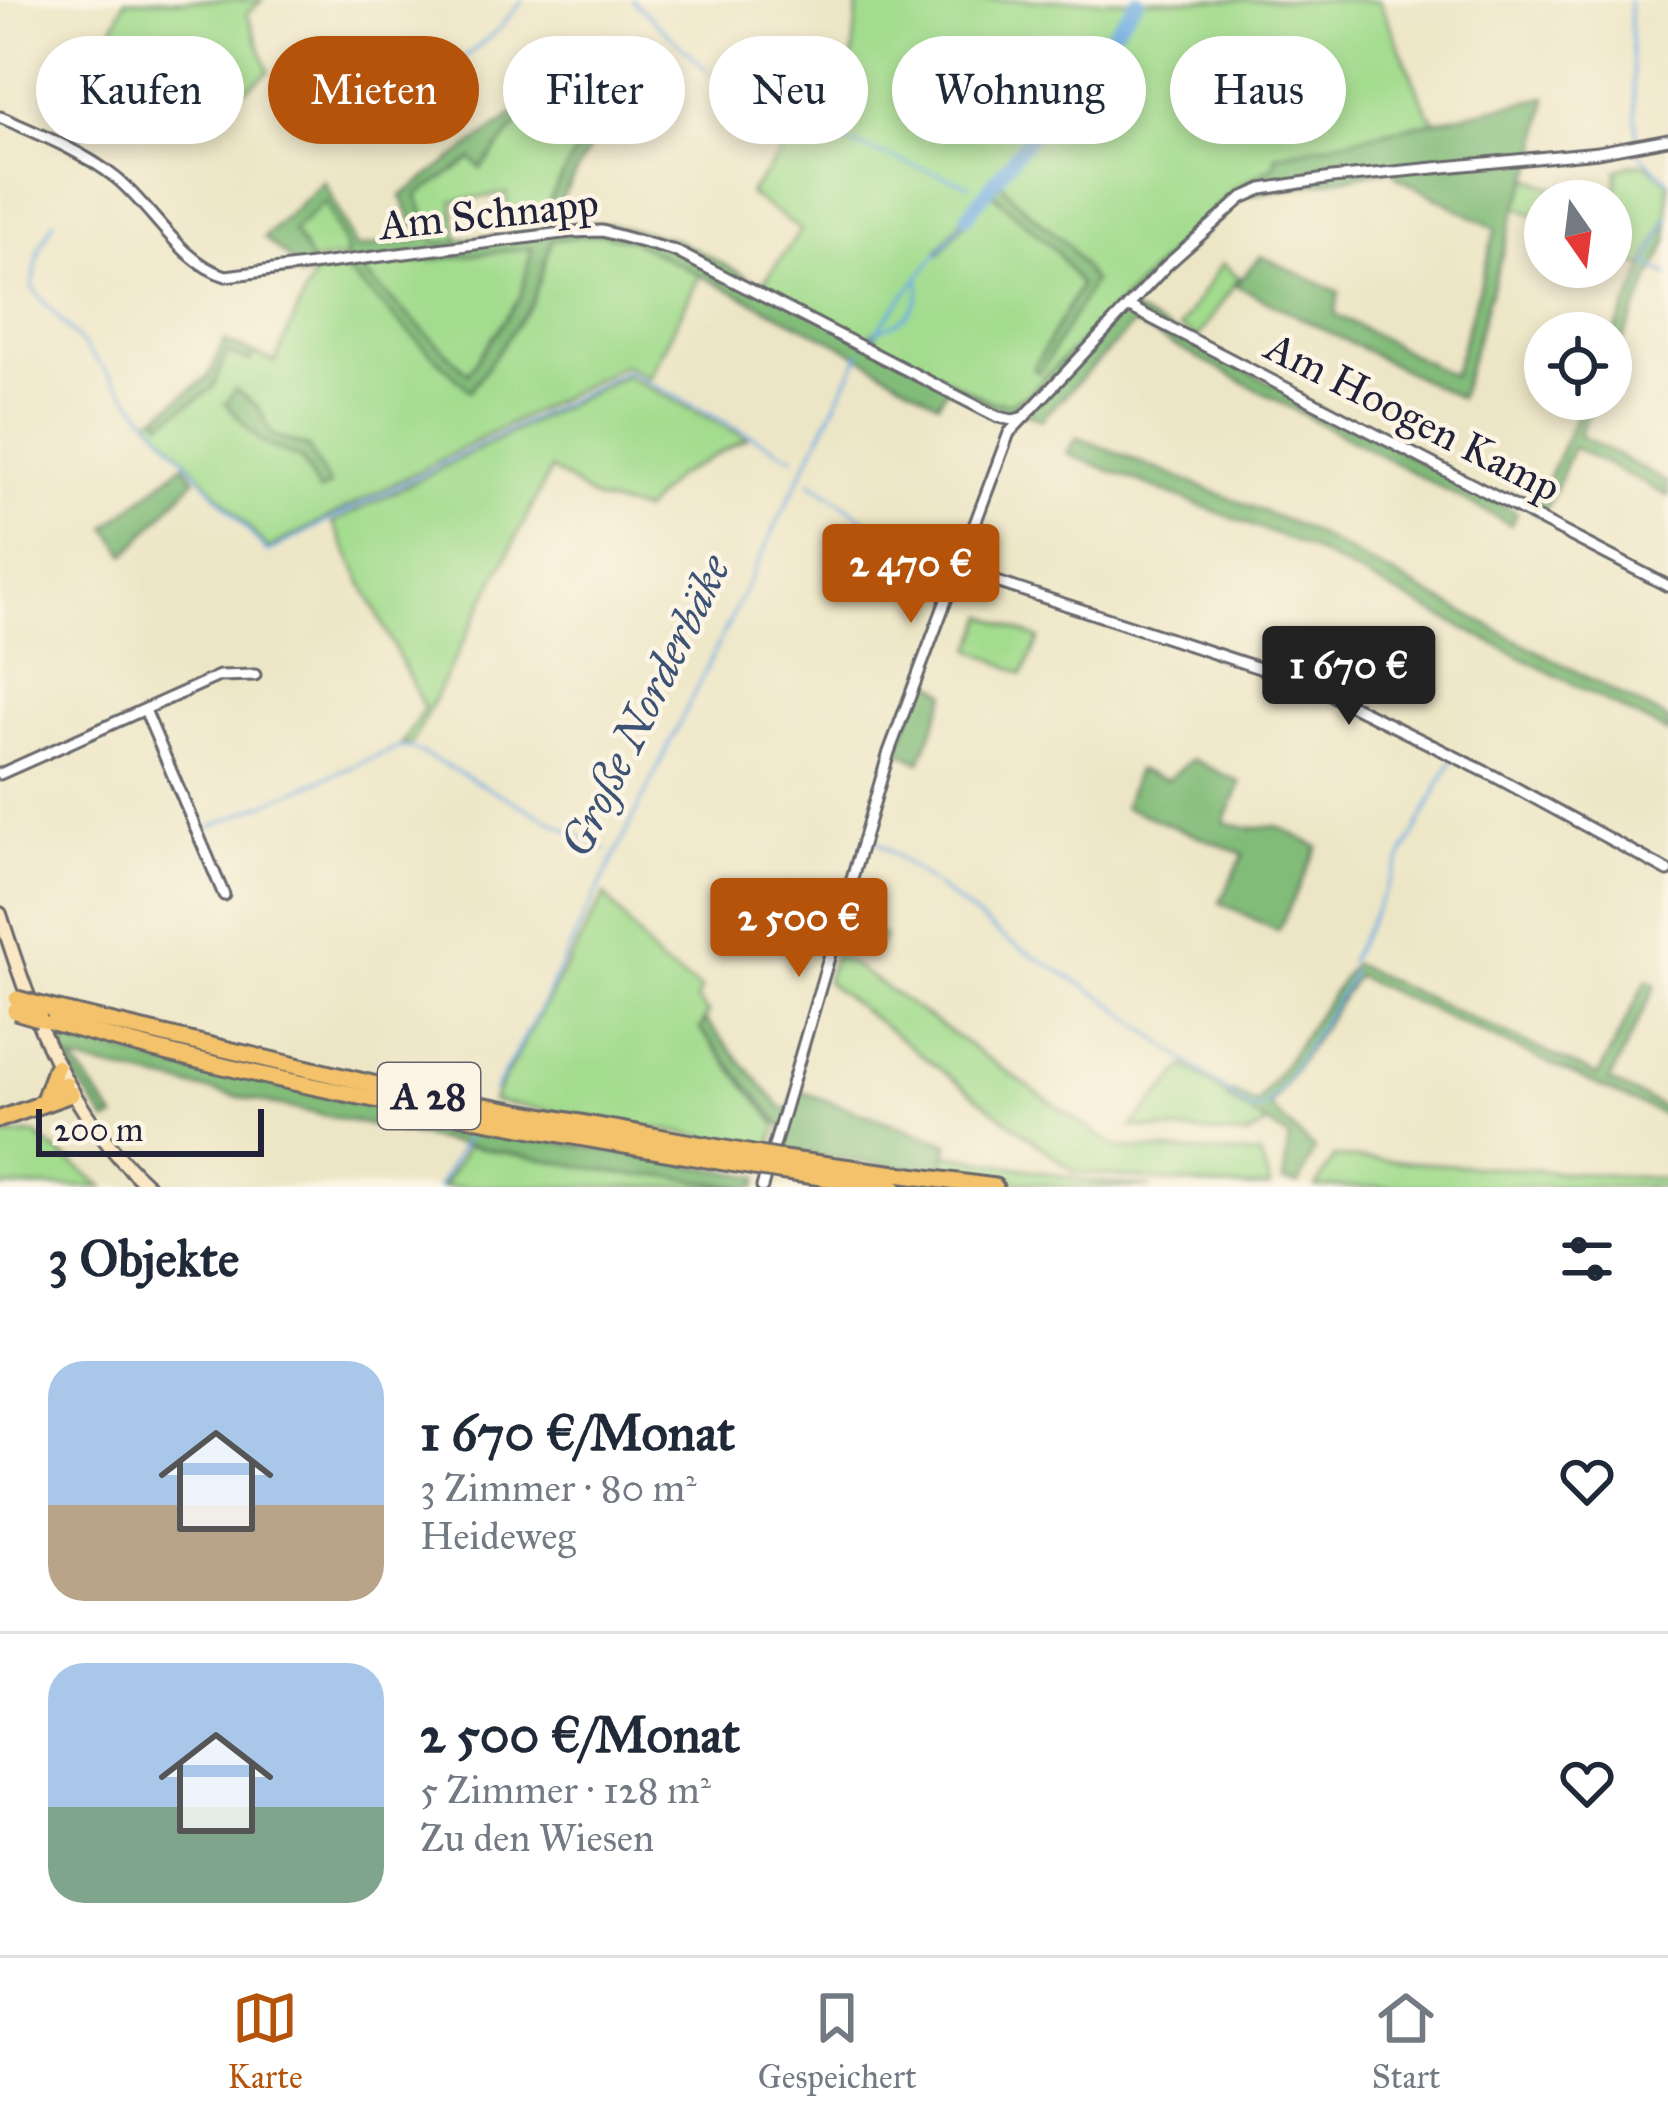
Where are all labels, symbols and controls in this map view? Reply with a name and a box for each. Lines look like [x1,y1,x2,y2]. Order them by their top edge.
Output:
chip: Kaufen [36,36,244,144]
chip: Mieten [268,36,479,144]
chip: Filter [503,36,685,144]
chip: Neu [709,36,868,144]
chip: Wohnung [892,36,1146,144]
chip: Haus [1170,36,1346,144]
street label: Am Schnapp [375,177,601,252]
north arrow [1524,180,1632,288]
map controls [1524,180,1632,420]
button: locate [1524,312,1632,420]
street label: Am Hoogen Kamp [1255,319,1569,514]
pin: 2 470 € [800,524,1022,626]
text: 2 470 € [849,539,973,587]
water label: Große Norderbäke [548,545,742,866]
pin: 1 670 € [1238,626,1460,728]
text: 1 670 € [1289,641,1409,689]
pin: 2 500 € [688,878,910,980]
text: 2 500 € [737,893,861,941]
road number: A 28 [378,1063,480,1129]
scale bar [36,1103,264,1156]
text: 200 m [54,1110,144,1150]
icon: filters [1554,1226,1620,1292]
text: 3 Objekte [48,1228,239,1290]
text: 1 670 €/Monat [420,1402,735,1464]
icon: home [144,1409,288,1553]
icon: heart [1554,1448,1620,1514]
text: 3 Zimmer · 80 m² [420,1464,697,1512]
text: Heideweg [420,1512,576,1560]
text: 2 500 €/Monat [420,1704,740,1766]
icon: home [144,1711,288,1855]
icon: heart [1554,1750,1620,1816]
text: 5 Zimmer · 128 m² [420,1766,711,1814]
text: Zu den Wiesen [420,1814,654,1862]
tab: Karte [228,1985,303,2097]
tab: Gespeichert [758,1985,917,2097]
tab: Start [1372,1985,1440,2097]

